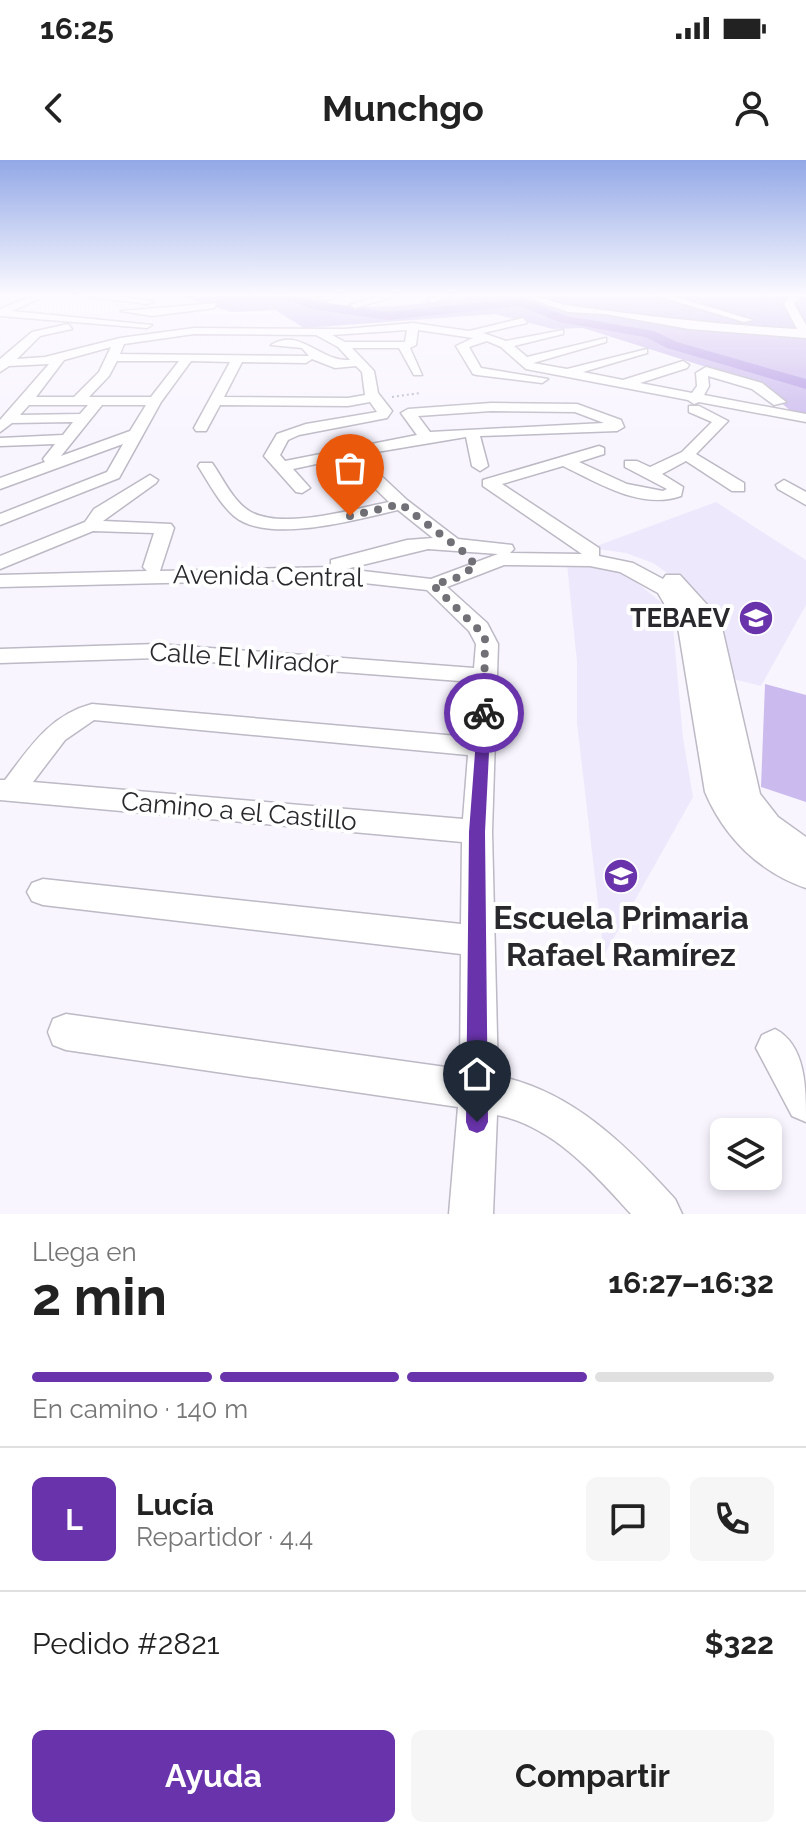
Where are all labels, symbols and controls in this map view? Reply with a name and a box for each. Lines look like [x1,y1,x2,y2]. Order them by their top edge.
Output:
text: 16:25 [40,11,114,46]
icon: back [32,86,76,130]
icon: person [730,86,774,130]
text: Munchgo [322,87,484,129]
pin [316,434,384,516]
icon: bag [328,446,372,490]
street label: Avenida Central [173,559,364,593]
school or university icon: TEBAEV [737,599,775,637]
place label: TEBAEV [630,603,730,633]
street label: Calle El Mirador [149,636,339,680]
courier [444,673,524,753]
icon: bike [462,691,506,735]
street label: Camino a el Castillo [120,786,358,836]
school or university icon: Escuela Primaria Rafael Ramírez [602,857,640,895]
place label: Escuela Primaria Rafael Ramírez [493,899,749,973]
pin [443,1040,511,1122]
icon: home [455,1052,499,1096]
map controls [710,1118,782,1190]
button: layers [710,1118,782,1190]
text: Llega en [32,1237,137,1267]
text: 16:27–16:32 [608,1265,774,1300]
text: 2 min [32,1266,167,1327]
text: En camino · 140 m [32,1394,248,1424]
button: chat [586,1477,670,1561]
button: phone [690,1477,774,1561]
text: Lucía [136,1487,214,1522]
text: L [65,1502,83,1537]
text: Repartidor · 4.4 [136,1522,313,1552]
text: Pedido #2821 [32,1626,220,1661]
text: $322 [705,1626,774,1661]
button: Ayuda [32,1730,395,1822]
button: Compartir [411,1730,774,1822]

